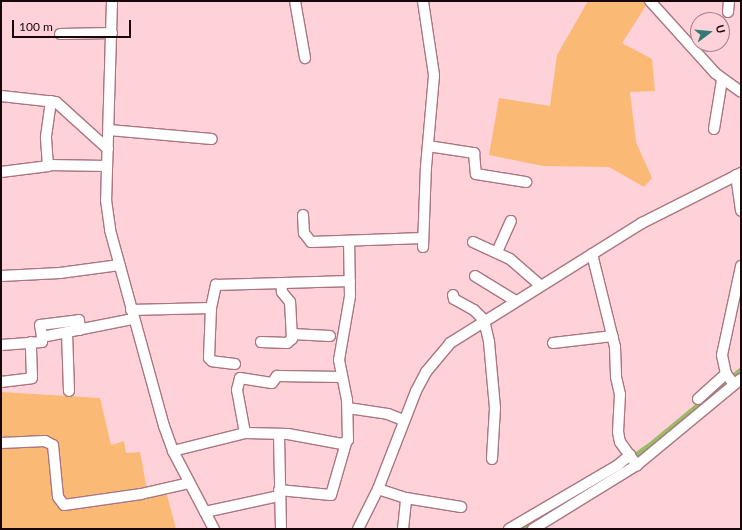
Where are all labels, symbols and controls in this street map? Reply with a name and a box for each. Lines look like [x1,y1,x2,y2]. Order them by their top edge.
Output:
scale bar [14,12,133,38]
north arrow [690,12,730,52]
text: 100 m [19,19,53,34]
text: U [714,23,728,35]

